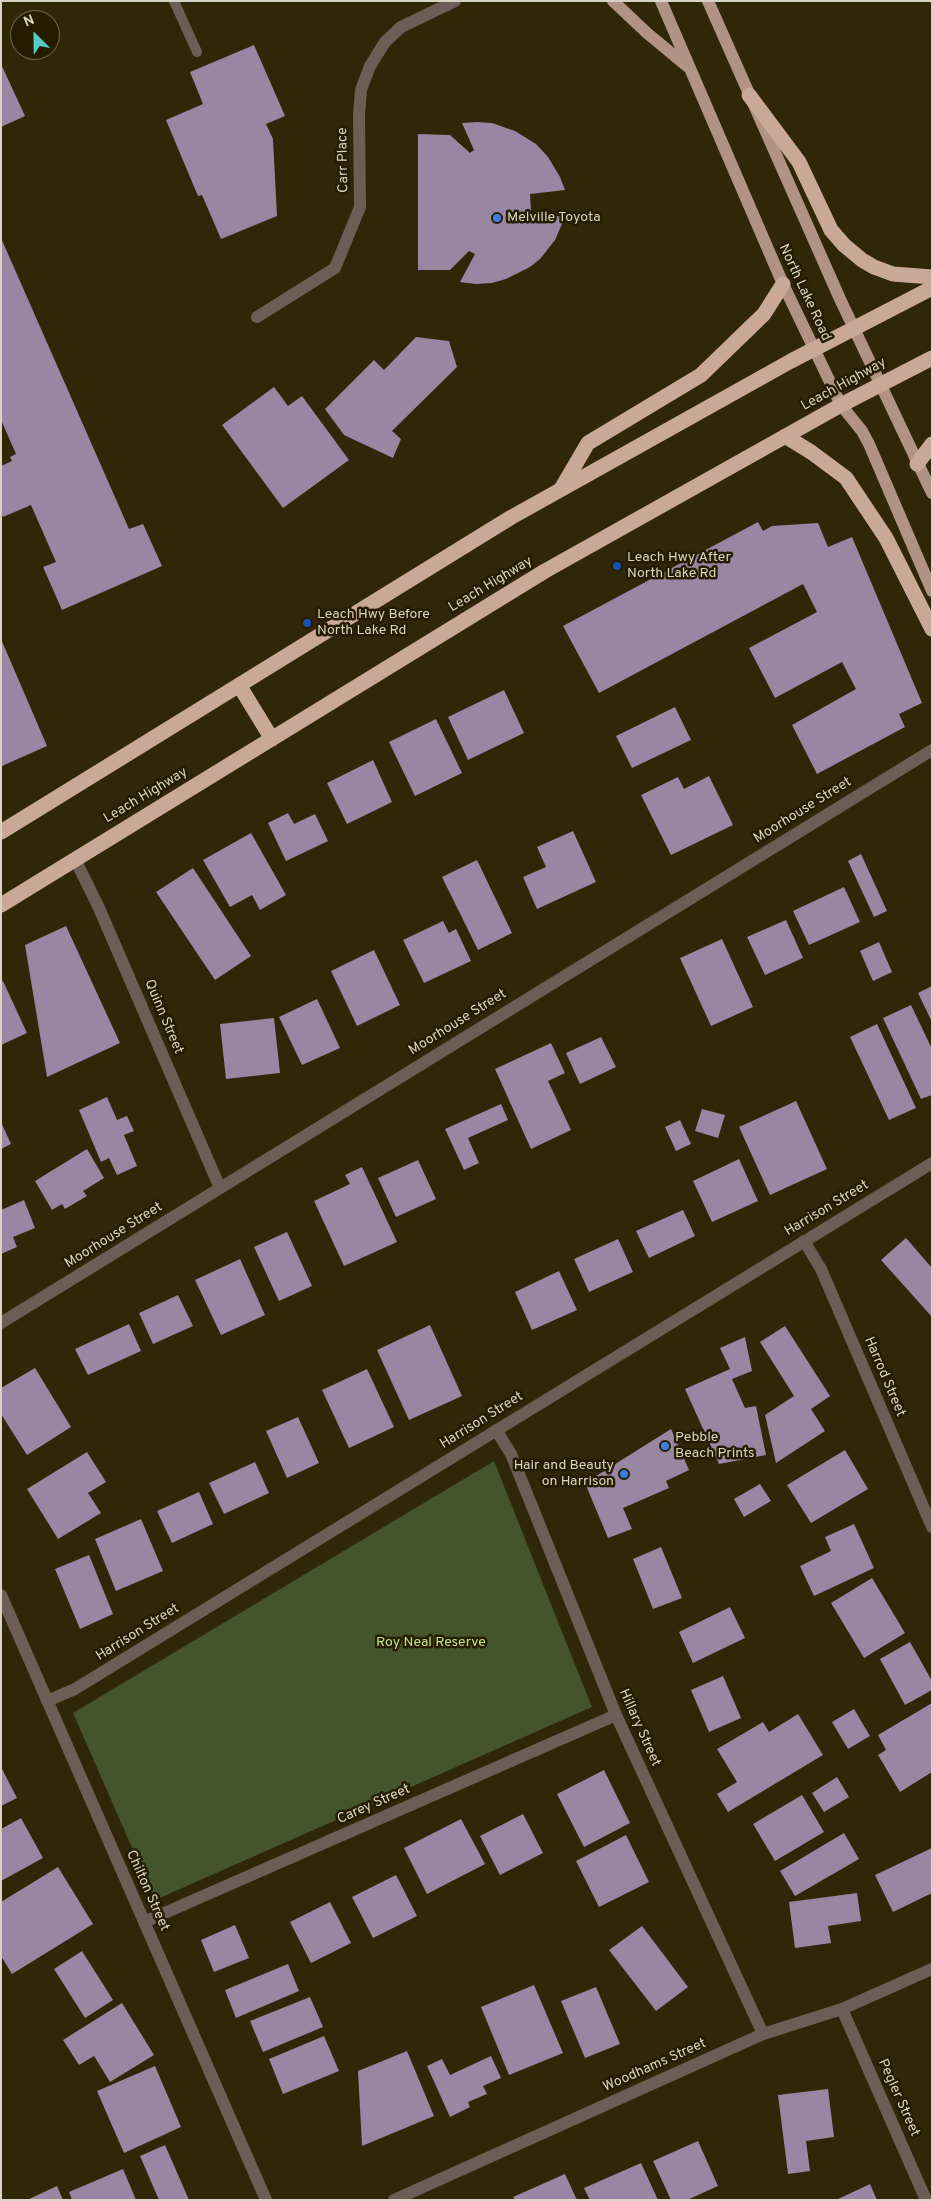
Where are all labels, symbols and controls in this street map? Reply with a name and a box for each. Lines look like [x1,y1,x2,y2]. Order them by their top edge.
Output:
north arrow [10,10,60,60]
text: N [21,12,37,31]
street label: Carr Place [335,127,353,193]
place label: Melville Toyota [507,210,601,226]
marker: Melville Toyota [491,212,503,224]
street label: North Lake Road [774,242,834,344]
street label: Leach Highway [799,355,889,415]
place label: Leach Hwy After North Lake Rd [627,550,731,582]
street label: Leach Highway [446,553,536,617]
marker: Leach Hwy After North Lake Rd [611,560,623,572]
place label: Leach Hwy Before North Lake Rd [317,607,430,640]
marker: Leach Hwy Before North Lake Rd [301,617,313,629]
street label: Leach Highway [101,764,191,828]
street label: Moorhouse Street [751,774,855,848]
street label: Quinn Street [140,977,186,1057]
street label: Moorhouse Street [406,986,510,1060]
street label: Harrison Street [782,1177,872,1241]
street label: Moorhouse Street [62,1199,166,1273]
street label: Harrod Street [860,1335,908,1419]
street label: Harrison Street [437,1389,527,1453]
place label: Pebble Beach Prints [675,1430,755,1462]
marker: Pebble Beach Prints [659,1440,671,1452]
place label: Hair and Beauty on Harrison [514,1458,614,1490]
marker: Hair and Beauty on Harrison [618,1468,630,1480]
street label: Harrison Street [93,1601,183,1665]
park label: Roy Neal Reserve [376,1635,486,1651]
street label: Hillary Street [614,1687,664,1769]
street label: Carey Street [335,1781,413,1829]
street label: Chilton Street [122,1848,172,1934]
street label: Woodhams Street [601,2036,709,2096]
street label: Pegler Street [873,2057,923,2139]

